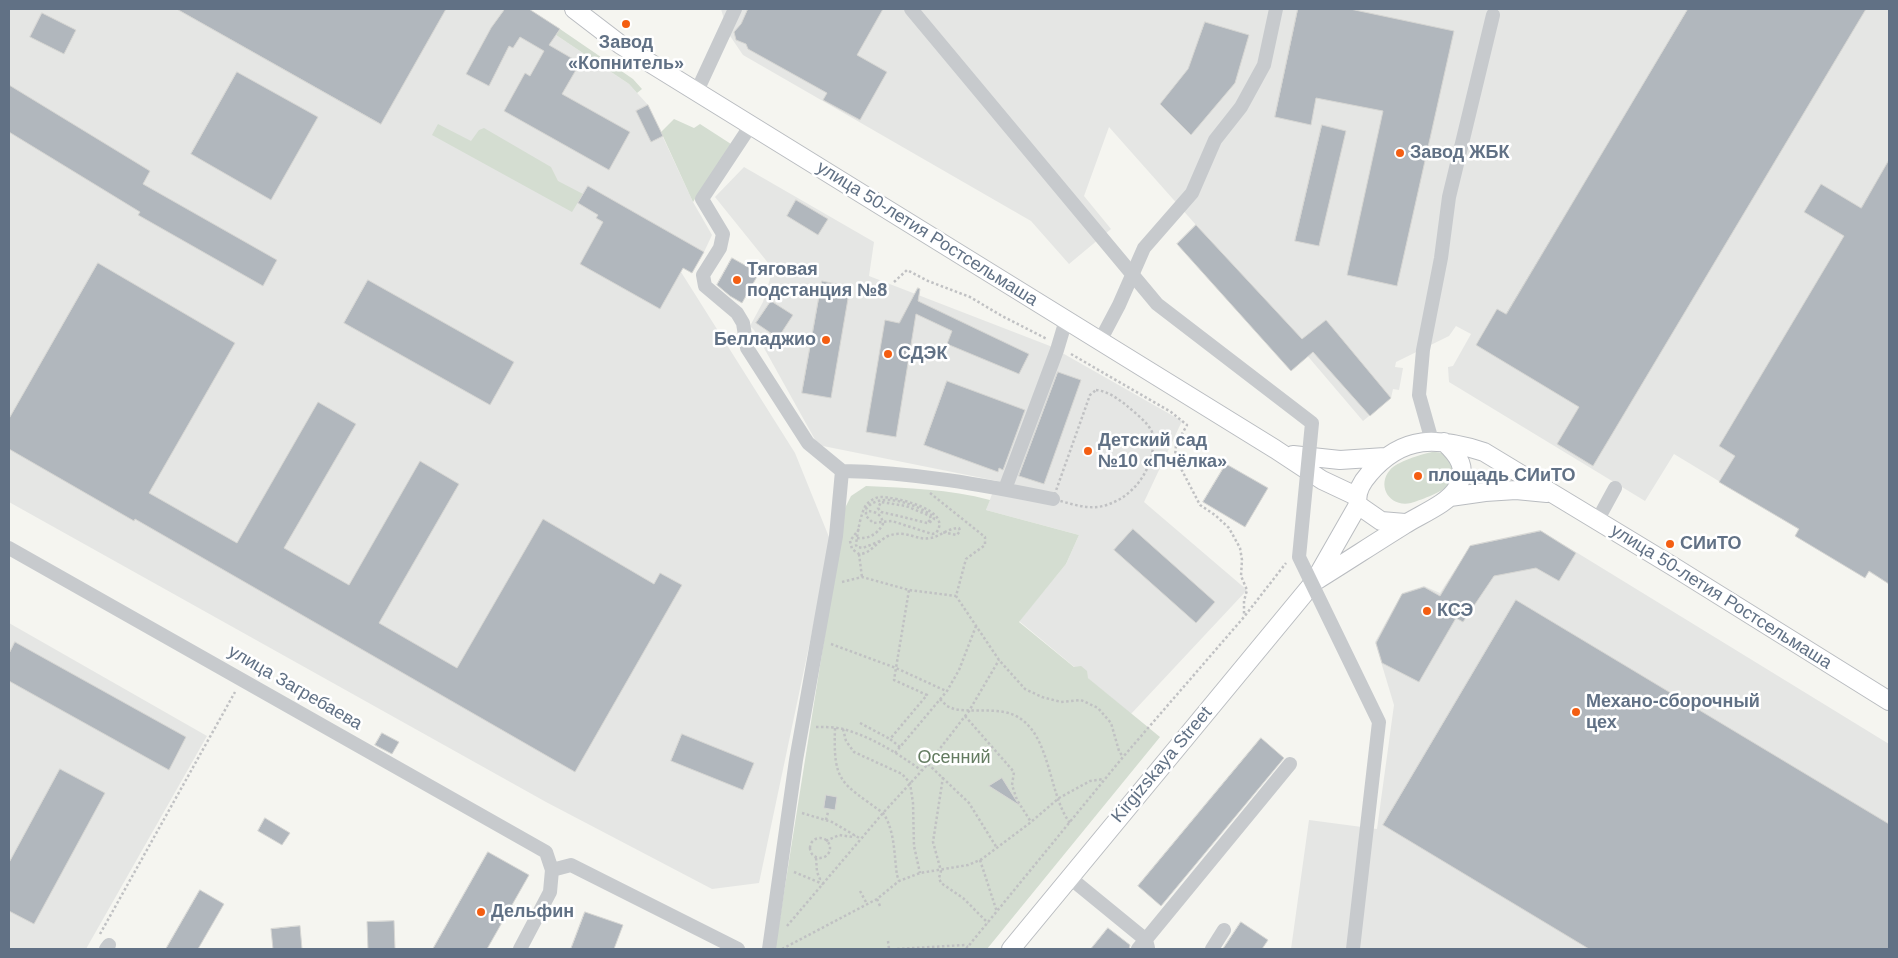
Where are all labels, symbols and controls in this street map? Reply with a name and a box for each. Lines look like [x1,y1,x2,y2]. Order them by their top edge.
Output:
marker: Завод «Копнитель» [620,18,632,30]
place label: Завод «Копнитель» [568,32,684,74]
place label: Завод ЖБК [1410,142,1509,164]
marker: Завод ЖБК [1394,147,1406,159]
street label: улица 50-летия Ростсельмаша [812,157,1042,311]
place label: Тяговая подстанция №8 [747,259,887,302]
marker: Тяговая подстанция №8 [731,274,743,286]
place label: Белладжио [714,329,816,351]
marker: Белладжио [820,334,832,346]
place label: СДЭК [898,343,947,365]
marker: СДЭК [882,348,894,360]
place label: Детский сад №10 «Пчёлка» [1098,430,1227,472]
marker: Детский сад №10 «Пчёлка» [1082,445,1094,457]
place label: площадь СИиТО [1428,465,1576,487]
marker: площадь СИиТО [1412,470,1424,482]
street label: улица 50-летия Ростсельмаша [1606,520,1836,674]
place label: СИиТО [1680,533,1742,555]
marker: СИиТО [1664,538,1676,550]
place label: КСЭ [1437,600,1473,622]
marker: КСЭ [1421,605,1433,617]
street label: улица Загребаева [224,641,366,735]
place label: Механо-сборочный цех [1586,691,1760,734]
street label: Kirgizskaya Street [1107,702,1217,828]
marker: Механо-сборочный цех [1570,706,1582,718]
park label: Осенний [917,747,991,769]
place label: Дельфин [491,901,574,923]
marker: Дельфин [475,906,487,918]

